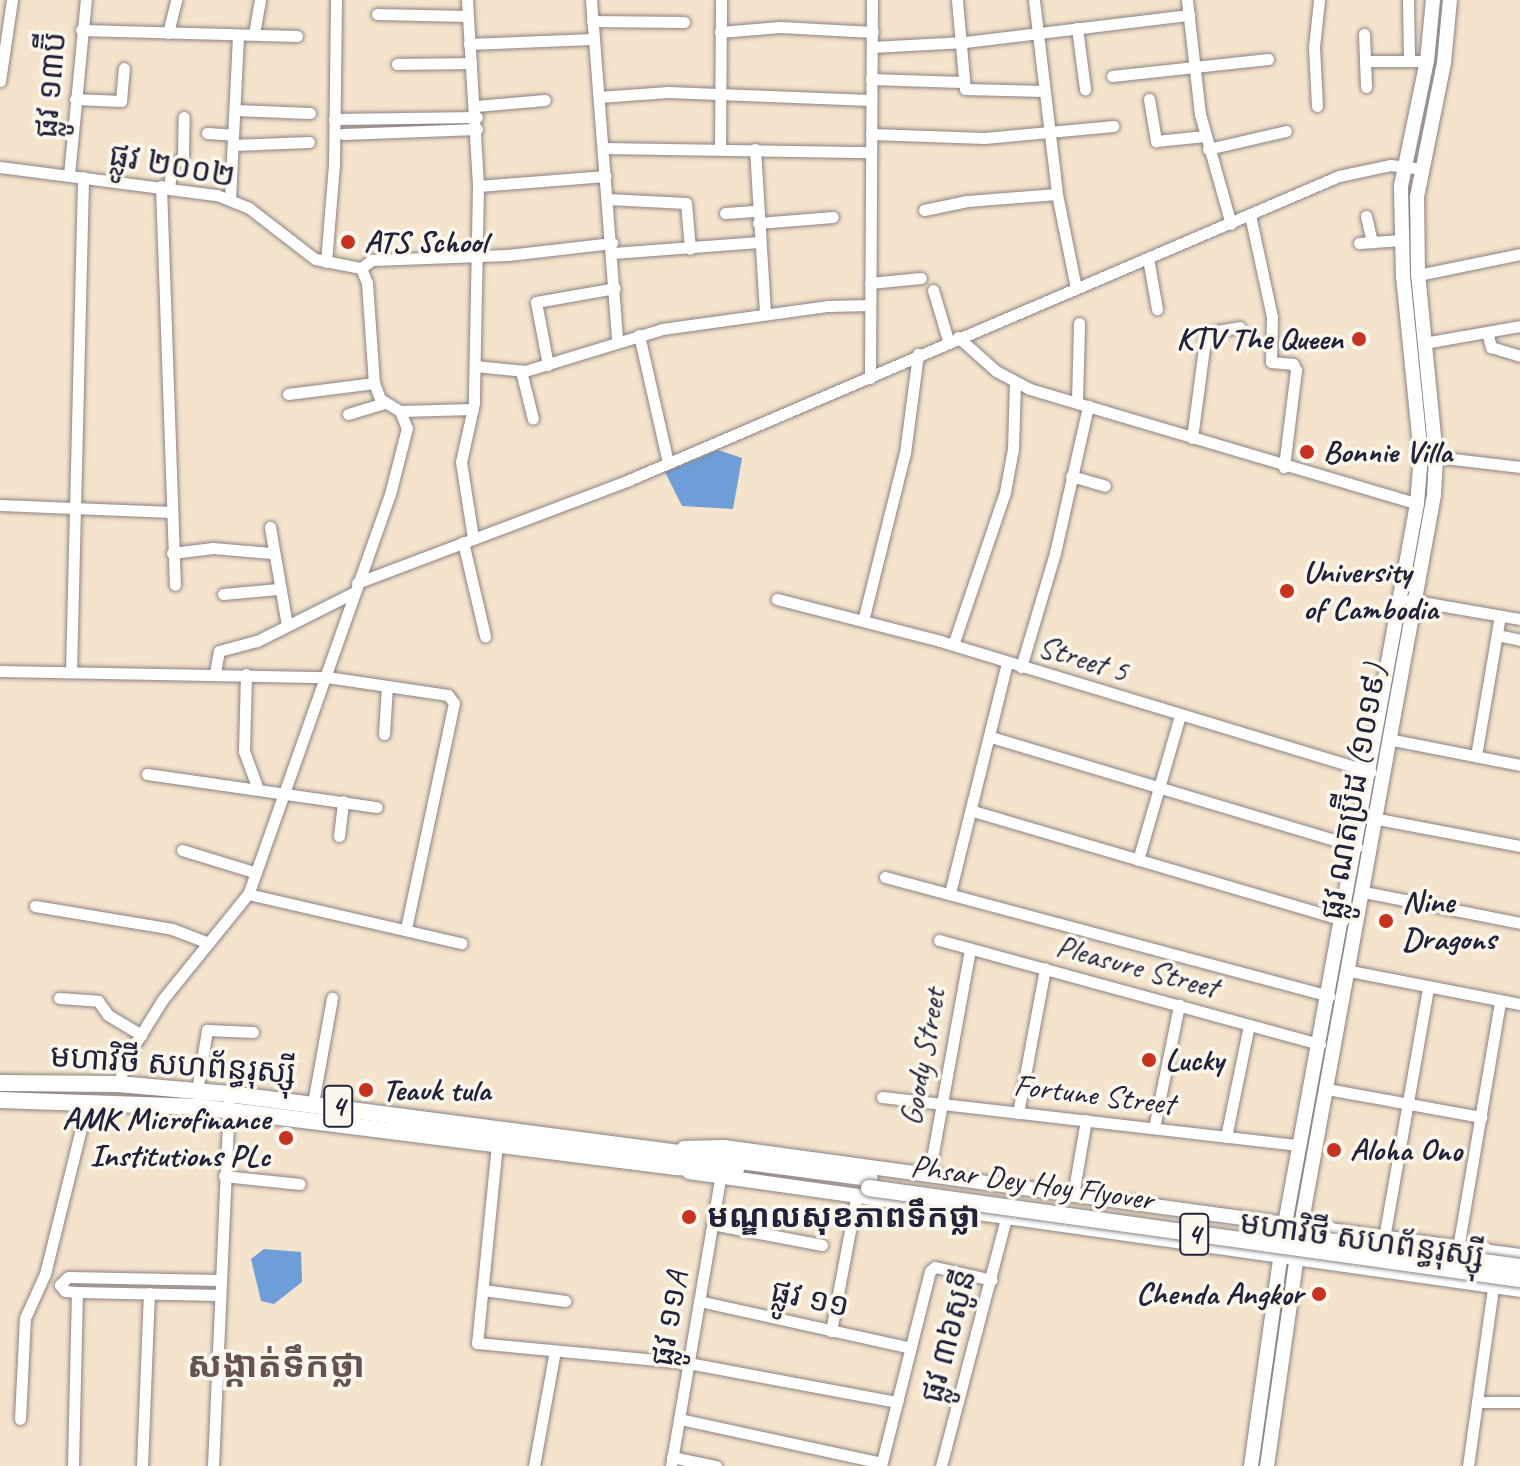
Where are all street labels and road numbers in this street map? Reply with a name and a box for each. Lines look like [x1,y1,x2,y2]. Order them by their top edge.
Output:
street label: ផ្លូវ ១៣ប៊ី [27,30,75,140]
street label: ផ្លូវ ២០០២ [106,136,238,196]
street label: Street 5 [1033,627,1133,691]
street label: ផ្លូវ ណតប្រ៊ីដ (១០១៩) [1313,661,1395,923]
street label: Pleasure Street [1052,927,1222,1007]
street label: Goody Street [892,985,954,1129]
street label: មហាវិថី សហព័ន្ធរុស្ស៊ី [49,1037,297,1093]
street label: Fortune Street [1012,1066,1176,1124]
road number: 4 [322,1080,354,1132]
street label: Phsar Dey Hoy Flyover [908,1147,1156,1219]
street label: មហាវិថី សហព័ន្ធរុស្ស៊ី [1237,1204,1487,1276]
road number: 4 [1178,1208,1210,1260]
street label: ផ្លូវ ៣៦សូនី [913,1265,985,1407]
street label: ផ្លូវ ១១A [643,1269,697,1369]
street label: ផ្លូវ ១១ [767,1272,853,1326]

